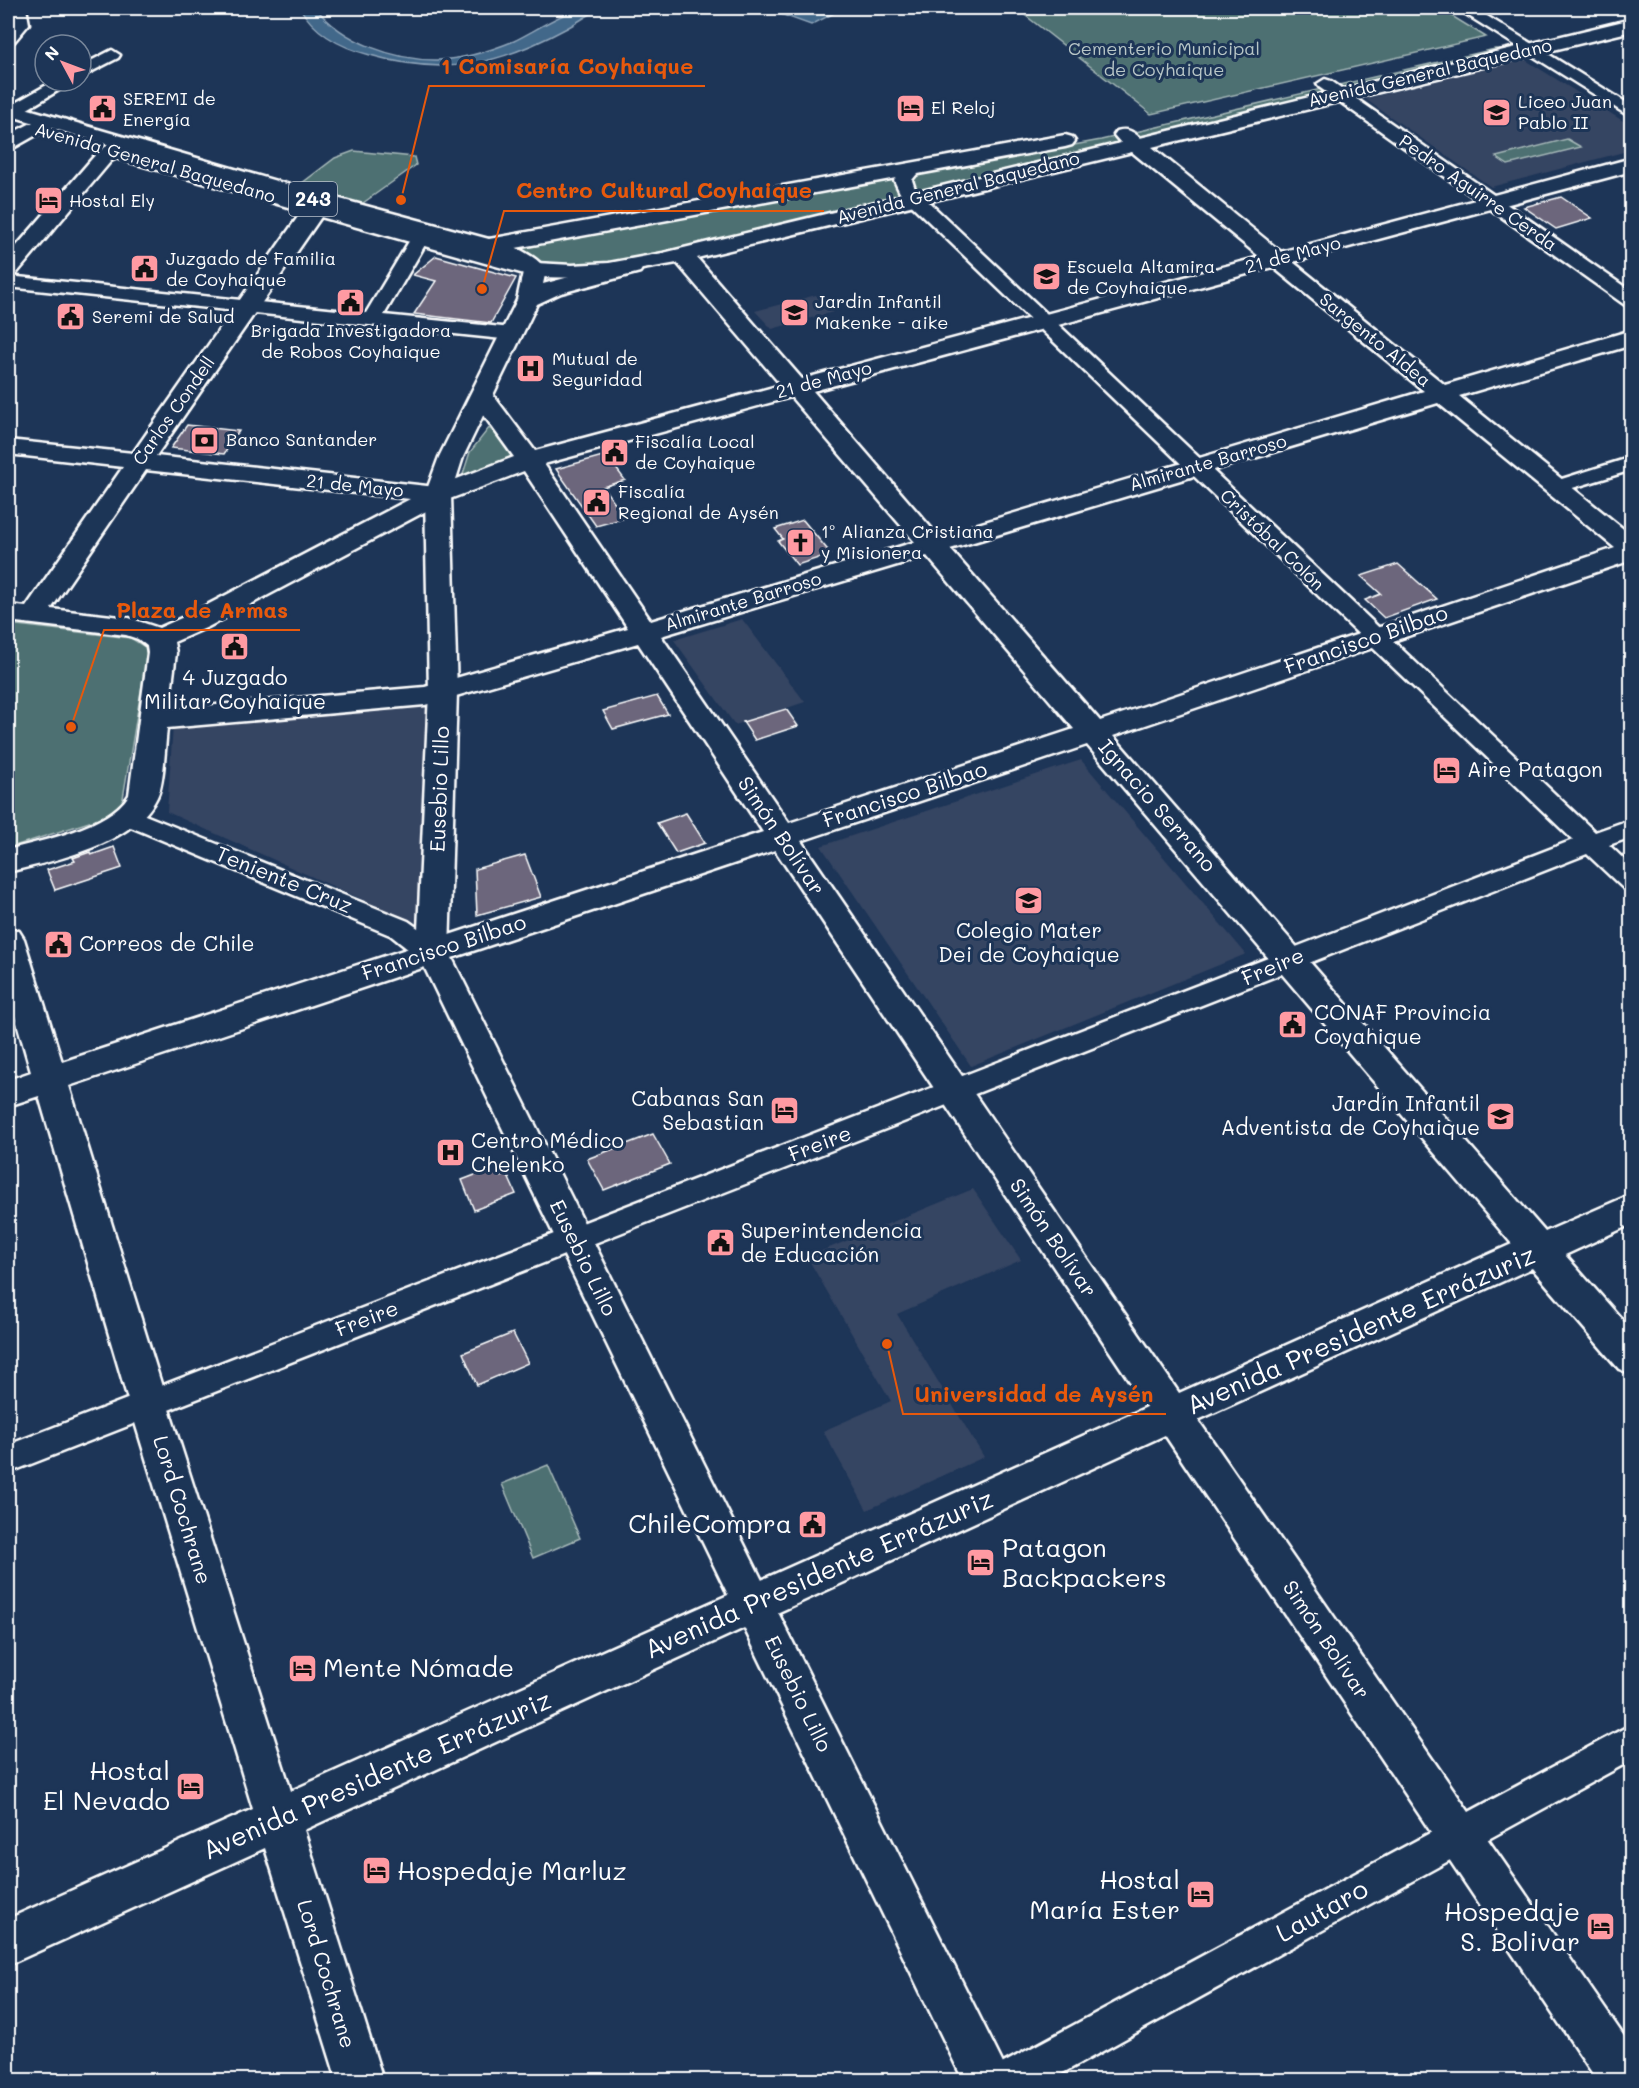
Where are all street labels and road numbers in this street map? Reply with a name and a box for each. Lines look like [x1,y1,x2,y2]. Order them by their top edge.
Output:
street label: Avenida General Baquedano [1306,32,1554,112]
street label: Avenida General Baquedano [32,116,279,208]
street label: Pedro Aguirre Cerda [1395,128,1562,256]
street label: Avenida General Baquedano [834,145,1082,229]
road number: 243 [289,182,337,216]
street label: 21 de Mayo [1242,230,1343,278]
street label: Sargento Aldea [1315,287,1436,392]
street label: Carlos Condell [127,351,220,470]
street label: 21 de Mayo [773,355,874,403]
street label: Almirante Barroso [1126,428,1289,496]
street label: 21 de Mayo [305,468,405,502]
street label: Cristóbal Colón [1215,483,1330,595]
street label: Almirante Barroso [662,566,824,636]
street label: Francisco Bilbao [1280,598,1451,679]
street label: Eusebio Lillo [423,725,454,852]
street label: Ignacio Serrano [1093,733,1223,877]
street label: Francisco Bilbao [819,754,990,833]
street label: Simón Bolívar [732,770,832,900]
street label: Teniente Cruz [212,839,357,918]
street label: Francisco Bilbao [358,907,529,986]
street label: Freire [1237,940,1308,991]
street label: Freire [784,1118,855,1167]
street label: Simón Bolívar [1004,1172,1104,1302]
street label: Eusebio Lillo [545,1195,624,1320]
street label: Avenida Presidente Errázuriz [1181,1237,1540,1422]
street label: Freire [331,1293,402,1342]
street label: Lord Cochrane [148,1432,219,1587]
street label: Avenida Presidente Errázuriz [639,1481,998,1666]
street label: Simón Bolívar [1277,1574,1377,1704]
street label: Eusebio Lillo [760,1631,839,1756]
street label: Avenida Presidente Errázuriz [197,1682,556,1867]
street label: Lautaro [1269,1871,1374,1949]
street label: Lord Cochrane [292,1896,363,2051]

